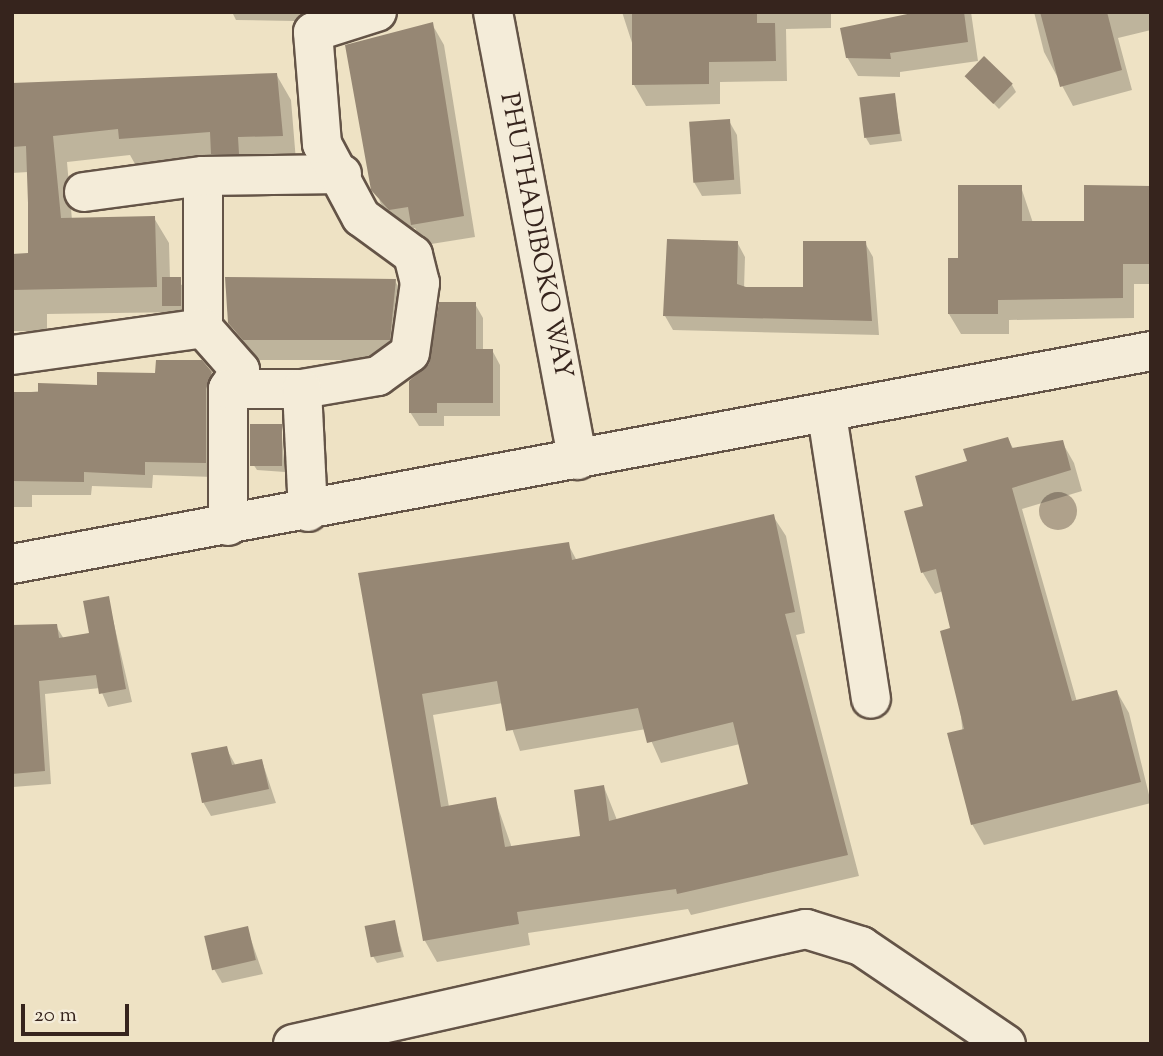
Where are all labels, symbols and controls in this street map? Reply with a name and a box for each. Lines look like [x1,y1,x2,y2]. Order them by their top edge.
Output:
street label: PHUTHADIBOKO WAY [492,90,578,382]
scale bar [24,990,133,1034]
text: 20 m [34,1001,77,1031]

